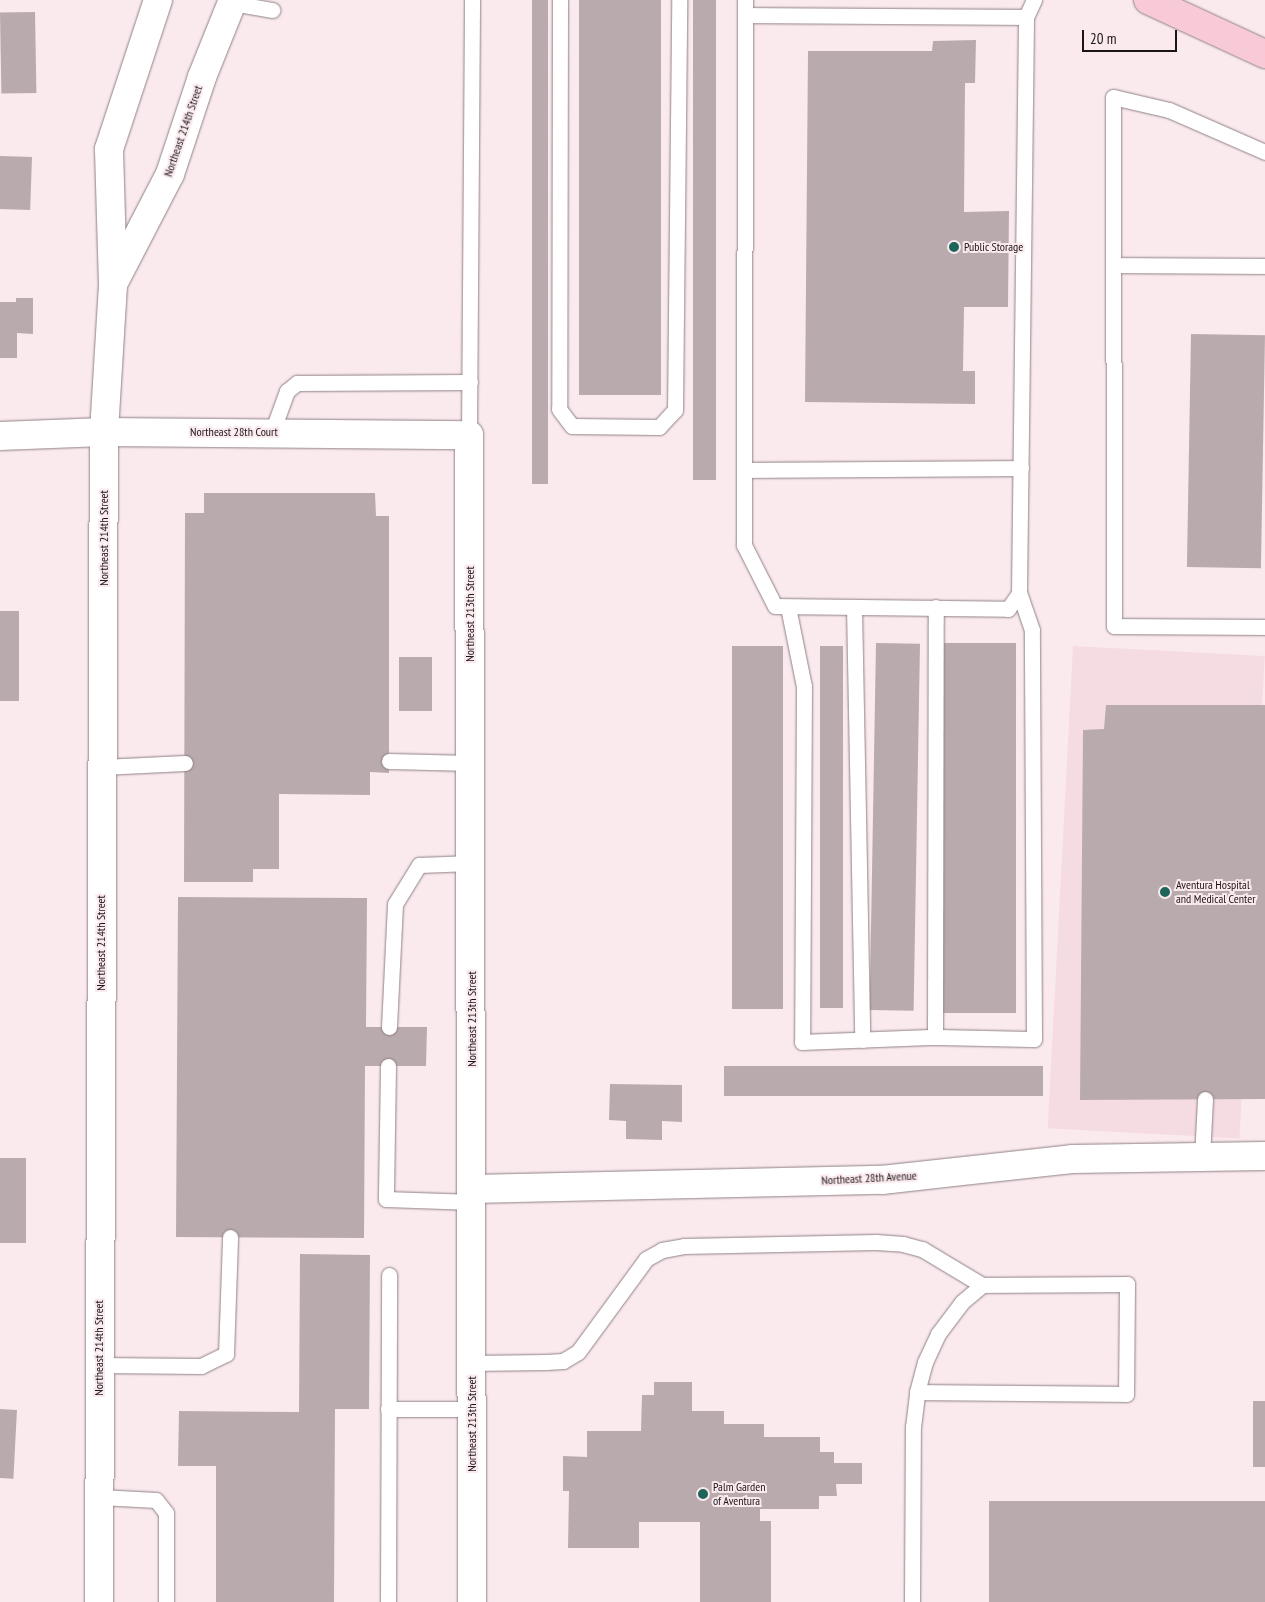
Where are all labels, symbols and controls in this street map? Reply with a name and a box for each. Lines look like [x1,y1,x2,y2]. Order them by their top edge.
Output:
scale bar [1085,20,1180,52]
text: 20 m [1090,29,1116,48]
street label: Northeast 214th Street [161,83,205,179]
place label: Public Storage [964,240,1023,254]
marker: Public Storage [948,241,960,253]
street label: Northeast 28th Court [190,425,278,439]
street label: Northeast 214th Street [97,490,111,586]
street label: Northeast 213th Street [463,566,477,662]
place label: Aventura Hospital and Medical Center [1176,878,1255,906]
marker: Aventura Hospital and Medical Center [1158,885,1172,899]
street label: Northeast 214th Street [94,895,108,991]
street label: Northeast 213th Street [465,971,479,1067]
street label: Northeast 28th Avenue [821,1168,917,1188]
street label: Northeast 214th Street [92,1300,106,1396]
street label: Northeast 213th Street [465,1376,479,1472]
place label: Palm Garden of Aventura [713,1480,765,1508]
marker: Palm Garden of Aventura [697,1488,709,1500]

